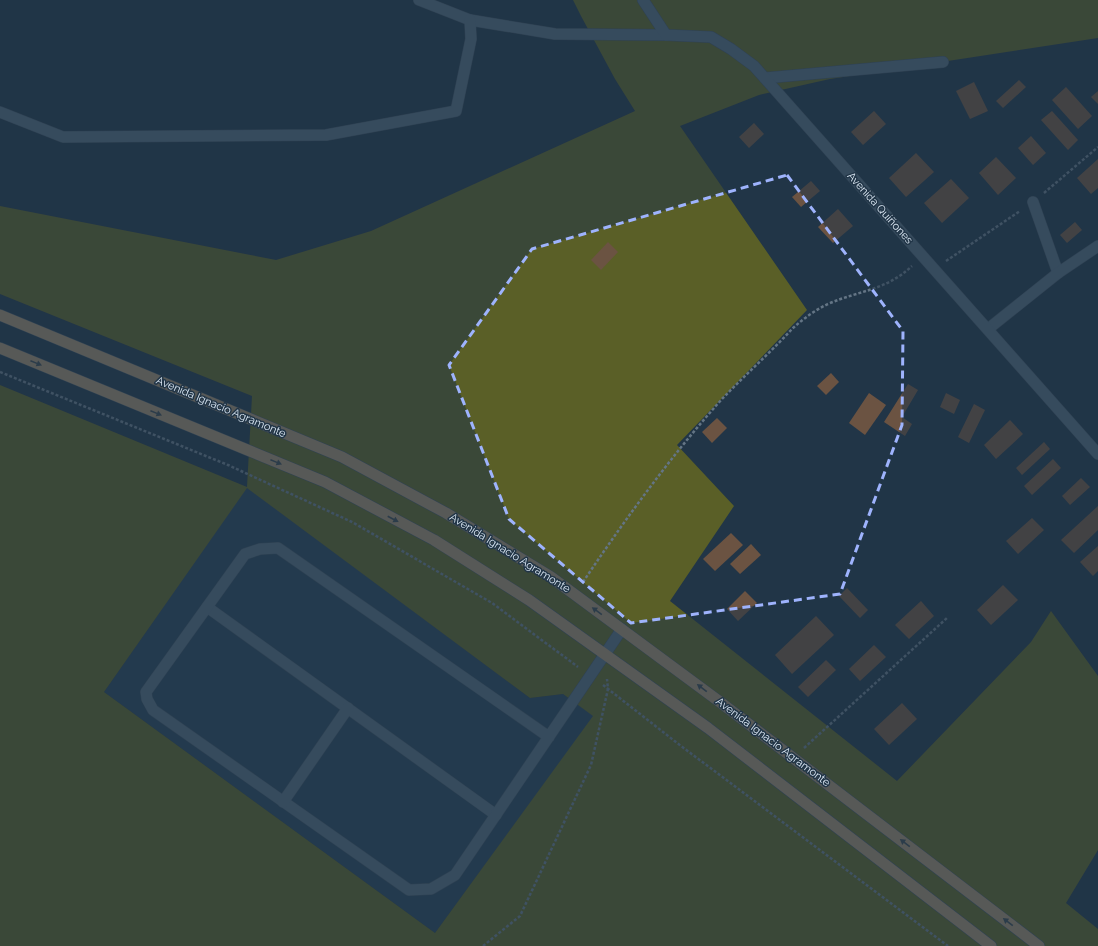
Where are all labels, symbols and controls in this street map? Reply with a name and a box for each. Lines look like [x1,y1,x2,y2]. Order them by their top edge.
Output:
street label: Avenida Quiñones [844,169,916,247]
one-way arrow [31,360,42,366]
street label: Avenida Ignacio Agramonte [154,374,288,441]
one-way arrow [151,410,163,416]
one-way arrow [271,459,282,465]
street label: Avenida Ignacio Agramonte [447,510,573,596]
one-way arrow [388,515,399,522]
one-way arrow [592,607,603,615]
one-way arrow [696,684,707,693]
street label: Avenida Ignacio Agramonte [713,695,833,790]
one-way arrow [900,839,911,848]
one-way arrow [1003,918,1014,927]

